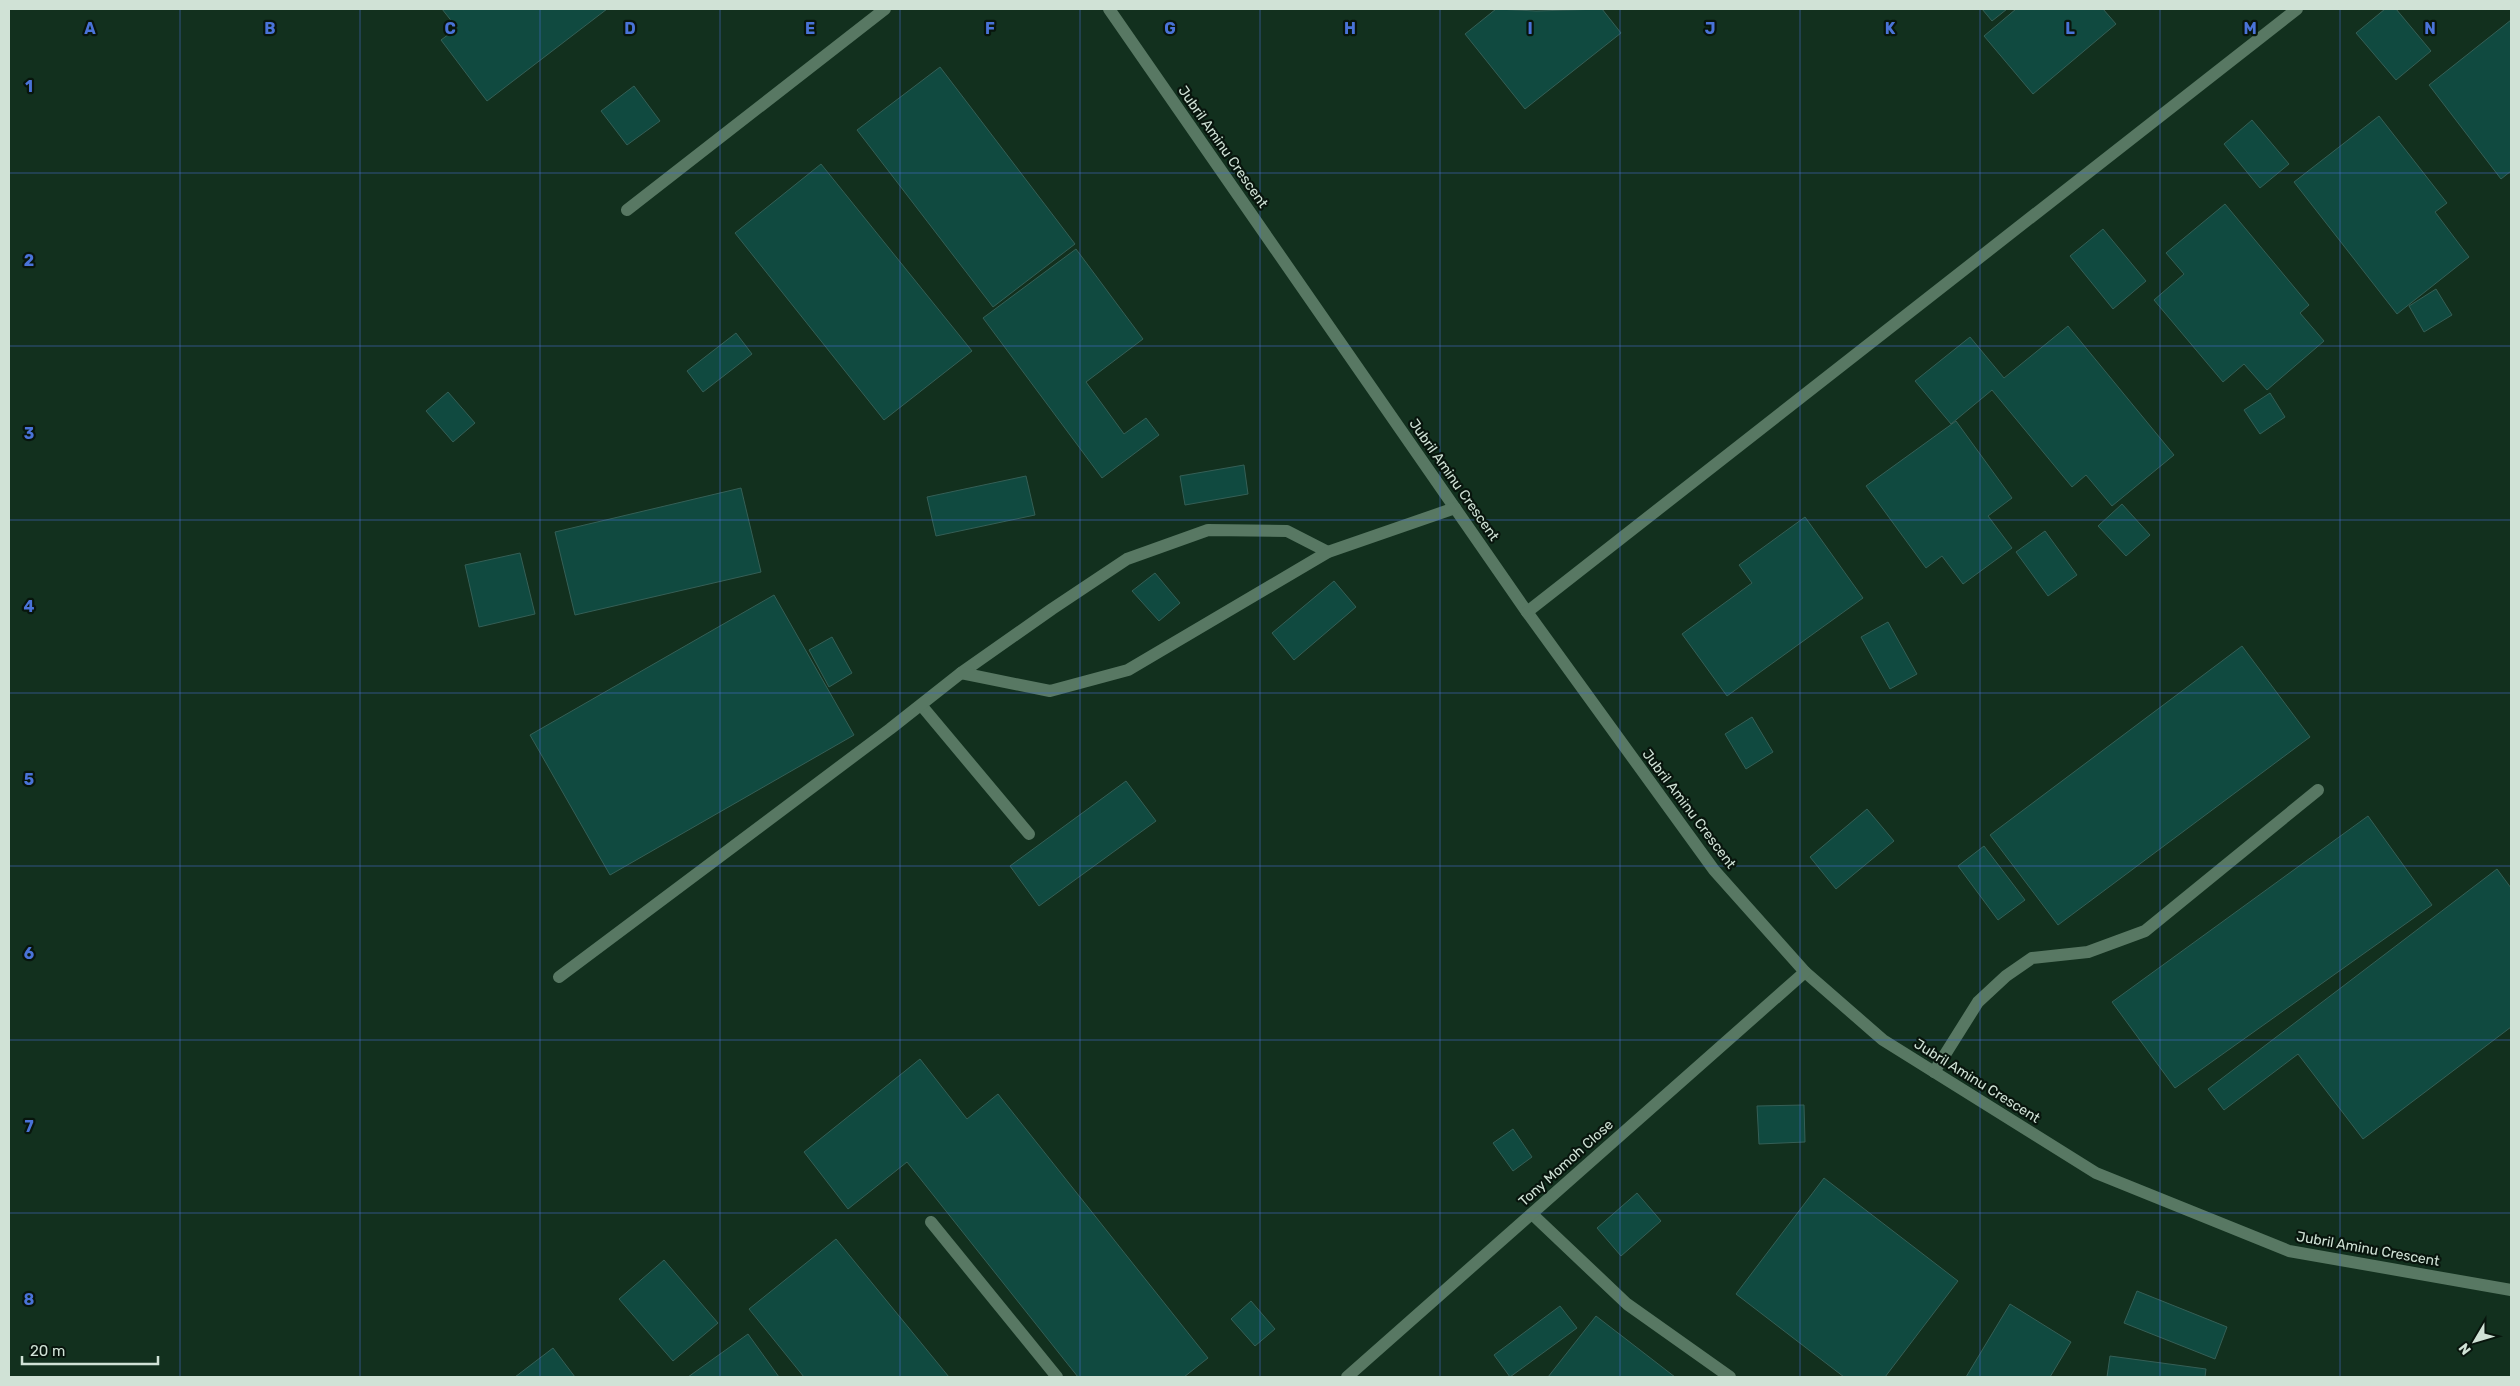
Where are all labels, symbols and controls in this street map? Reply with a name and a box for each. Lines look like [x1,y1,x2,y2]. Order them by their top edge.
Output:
text: A [84,19,96,38]
text: B [264,19,276,38]
text: C [444,19,456,38]
text: D [624,19,636,38]
text: E [805,19,815,38]
text: F [985,19,995,38]
text: G [1164,19,1176,38]
text: H [1344,19,1356,38]
text: I [1527,19,1533,38]
text: J [1705,19,1715,38]
text: K [1885,19,1896,38]
text: L [2065,19,2075,38]
text: M [2243,19,2257,38]
text: N [2424,19,2436,38]
text: 1 [25,77,33,96]
street label: Jubril Aminu Crescent [1174,83,1272,212]
text: 2 [24,251,34,270]
street label: Jubril Aminu Crescent [1405,416,1503,545]
text: 3 [24,424,34,443]
text: 4 [24,597,35,616]
street label: Jubril Aminu Crescent [1639,746,1740,873]
text: 5 [24,770,34,789]
text: 6 [24,944,34,963]
street label: Jubril Aminu Crescent [1911,1035,2044,1127]
street label: Tony Momoh Close [1515,1116,1617,1210]
text: 7 [24,1117,34,1136]
street label: Jubril Aminu Crescent [2295,1228,2441,1270]
text: 8 [24,1290,35,1309]
north arrow [2450,1316,2500,1366]
scale bar [22,1334,159,1366]
text: N [2455,1339,2475,1358]
text: 20 m [30,1342,65,1360]

